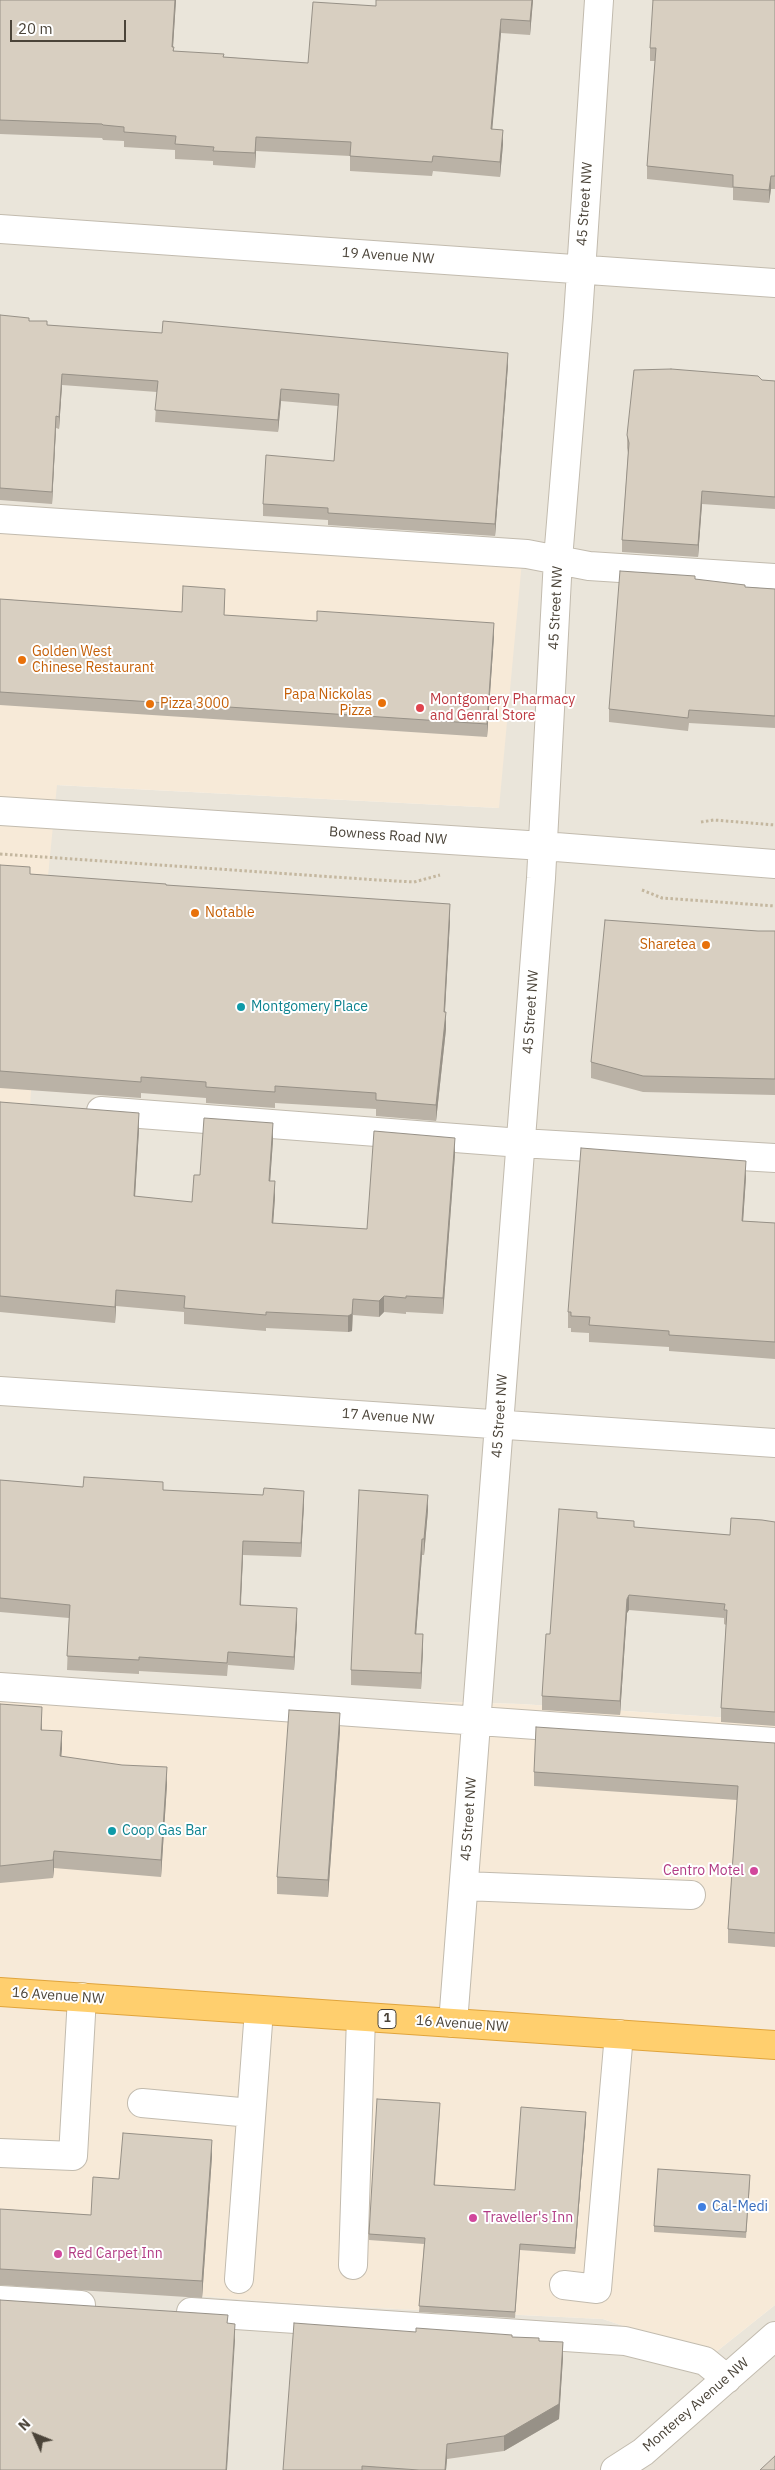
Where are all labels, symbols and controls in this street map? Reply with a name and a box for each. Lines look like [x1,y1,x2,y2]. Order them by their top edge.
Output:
scale bar [12,10,129,42]
text: 20 m [18,19,53,38]
street label: 45 Street NW [574,161,596,247]
street label: 19 Avenue NW [341,244,435,268]
street label: 45 Street NW [545,566,567,650]
place label: Golden West Chinese Restaurant [32,644,155,676]
marker: Golden West Chinese Restaurant [16,654,28,666]
place label: Papa Nickolas Pizza [284,687,372,720]
place label: Montgomery Pharmacy and Genral Store [430,692,575,724]
place label: Pizza 3000 [160,696,229,712]
marker: Papa Nickolas Pizza [376,697,388,709]
marker: Pizza 3000 [144,698,156,710]
marker: Montgomery Pharmacy and Genral Store [414,702,426,714]
street label: Bowness Road NW [329,824,447,848]
place label: Notable [205,905,255,921]
marker: Notable [189,907,201,919]
place label: Sharetea [640,937,696,953]
marker: Sharetea [700,939,712,951]
street label: 45 Street NW [520,969,542,1055]
place label: Montgomery Place [251,999,368,1015]
marker: Montgomery Place [235,1001,247,1013]
street label: 45 Street NW [489,1373,511,1459]
street label: 17 Avenue NW [341,1405,435,1429]
street label: 45 Street NW [458,1776,480,1862]
place label: Coop Gas Bar [122,1823,207,1839]
marker: Coop Gas Bar [106,1825,118,1837]
place label: Centro Motel [663,1863,744,1879]
marker: Centro Motel [748,1865,760,1877]
street label: 16 Avenue NW [11,1984,105,2008]
road number: 1 [378,2010,396,2028]
street label: 16 Avenue NW [415,2012,509,2036]
place label: Cal-Medi [712,2199,768,2215]
marker: Cal-Medi [696,2201,708,2213]
place label: Traveller's Inn [483,2210,573,2226]
marker: Traveller's Inn [467,2212,479,2224]
place label: Red Carpet Inn [68,2246,163,2262]
marker: Red Carpet Inn [52,2248,64,2260]
street label: Monterey Avenue NW [640,2354,752,2456]
north arrow [10,2410,60,2460]
text: N [14,2415,34,2434]

